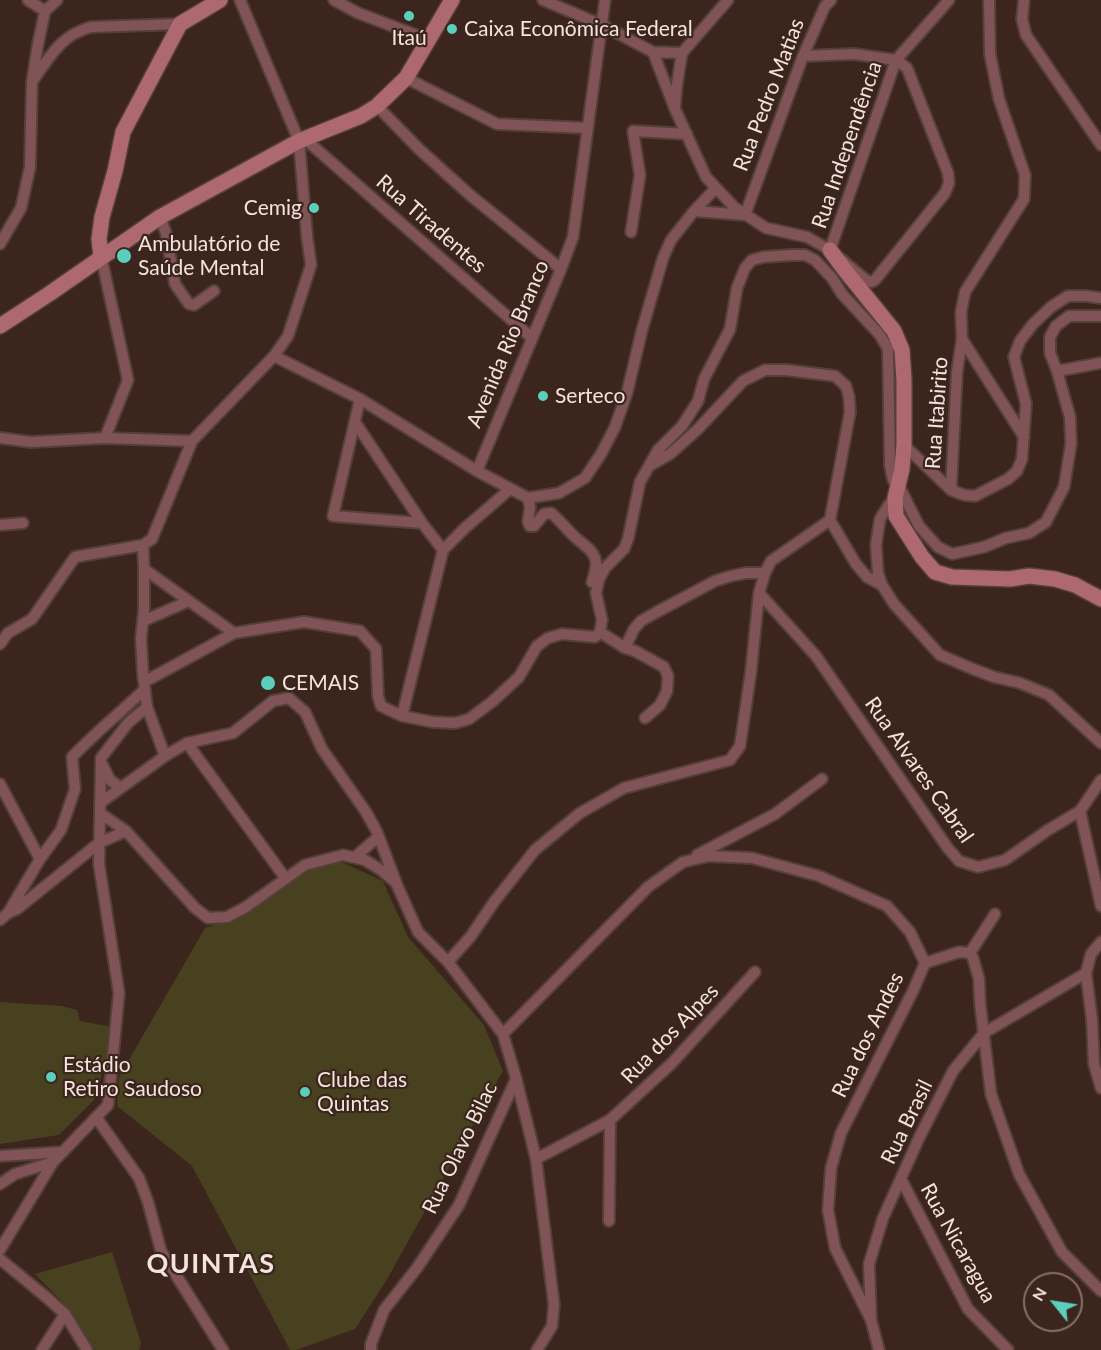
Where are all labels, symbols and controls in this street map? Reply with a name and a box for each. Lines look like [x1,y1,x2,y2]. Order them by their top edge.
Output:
marker: Itaú [402,9,416,23]
street label: Rua Pedro Matias [728,15,810,175]
place label: Caixa Econômica Federal [464,16,693,42]
marker: Caixa Econômica Federal [445,22,459,36]
place label: Itaú [391,25,427,51]
street label: Rua Independência [807,58,887,232]
street label: Rua Tiradentes [371,169,491,279]
place label: Cemig [244,195,302,221]
marker: Cemig [307,201,321,215]
place label: Ambulatório de Saúde Mental [138,231,280,281]
marker: Ambulatório de Saúde Mental [115,247,133,265]
street label: Avenida Rio Branco [461,257,555,431]
street label: Rua Itabirito [921,356,953,470]
place label: Serteco [555,383,625,409]
marker: Serteco [536,389,550,403]
place label: CEMAIS [282,670,359,696]
marker: CEMAIS [259,674,277,692]
street label: Rua Alvares Cabral [859,692,979,848]
street label: Rua dos Andes [827,968,909,1102]
street label: Rua dos Alpes [616,979,724,1089]
place label: Estádio Retiro Saudoso [63,1052,202,1102]
place label: Clube das Quintas [317,1067,407,1117]
marker: Estádio Retiro Saudoso [44,1070,58,1084]
street label: Rua Brasil [876,1076,938,1168]
street label: Rua Olavo Bilac [417,1078,503,1218]
marker: Clube das Quintas [298,1085,312,1099]
street label: Rua Nicaragua [915,1179,1001,1307]
district label: QUINTAS [146,1248,276,1280]
north arrow [1023,1272,1083,1332]
text: N [1027,1284,1050,1304]

